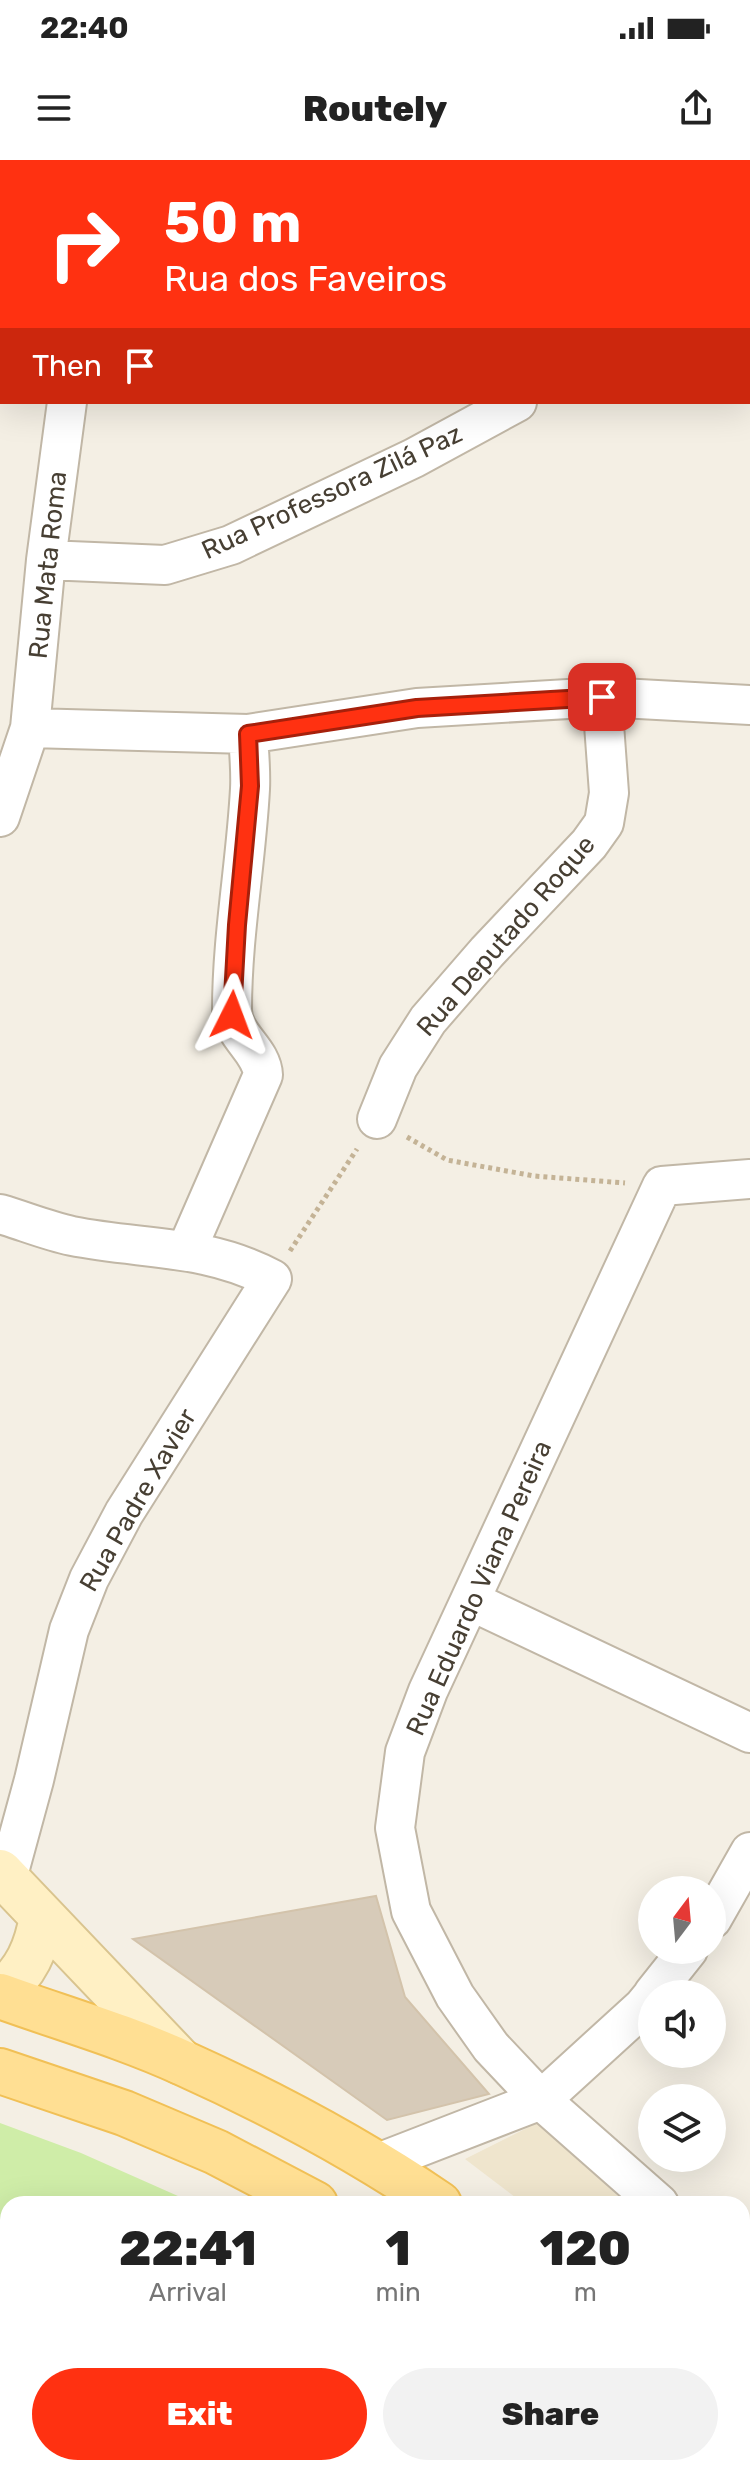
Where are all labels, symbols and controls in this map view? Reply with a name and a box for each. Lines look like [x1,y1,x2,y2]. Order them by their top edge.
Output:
text: 22:40 [40,10,129,46]
icon: menu [32,86,76,130]
icon: share [674,86,718,130]
text: Routely [303,87,447,130]
text: 50 m [164,190,301,256]
icon: right [32,192,136,296]
text: Rua dos Faveiros [164,257,447,300]
icon: arrive [118,344,162,388]
text: Then [32,348,102,384]
street label: Rua Professora Zilá Paz [197,418,467,566]
street label: Rua Mata Roma [23,470,73,660]
pin [568,663,636,731]
icon: arrive [580,675,624,719]
street label: Rua Deputado Roque [410,829,602,1043]
position arrow [190,973,274,1057]
street label: Rua Padre Xavier [73,1403,203,1597]
street label: Rua Eduardo Viana Pereira [400,1436,558,1740]
north arrow [638,1876,726,1964]
map controls [638,1876,726,2172]
button: sound [638,1980,726,2068]
button: layers [638,2084,726,2172]
text: 22:41 [119,2220,257,2277]
text: 1 [386,2220,411,2277]
text: 120 [540,2220,631,2277]
text: Arrival [149,2277,227,2308]
text: min [376,2277,421,2308]
text: m [574,2277,597,2308]
button: Exit [32,2368,367,2460]
button: Share [383,2368,718,2460]

